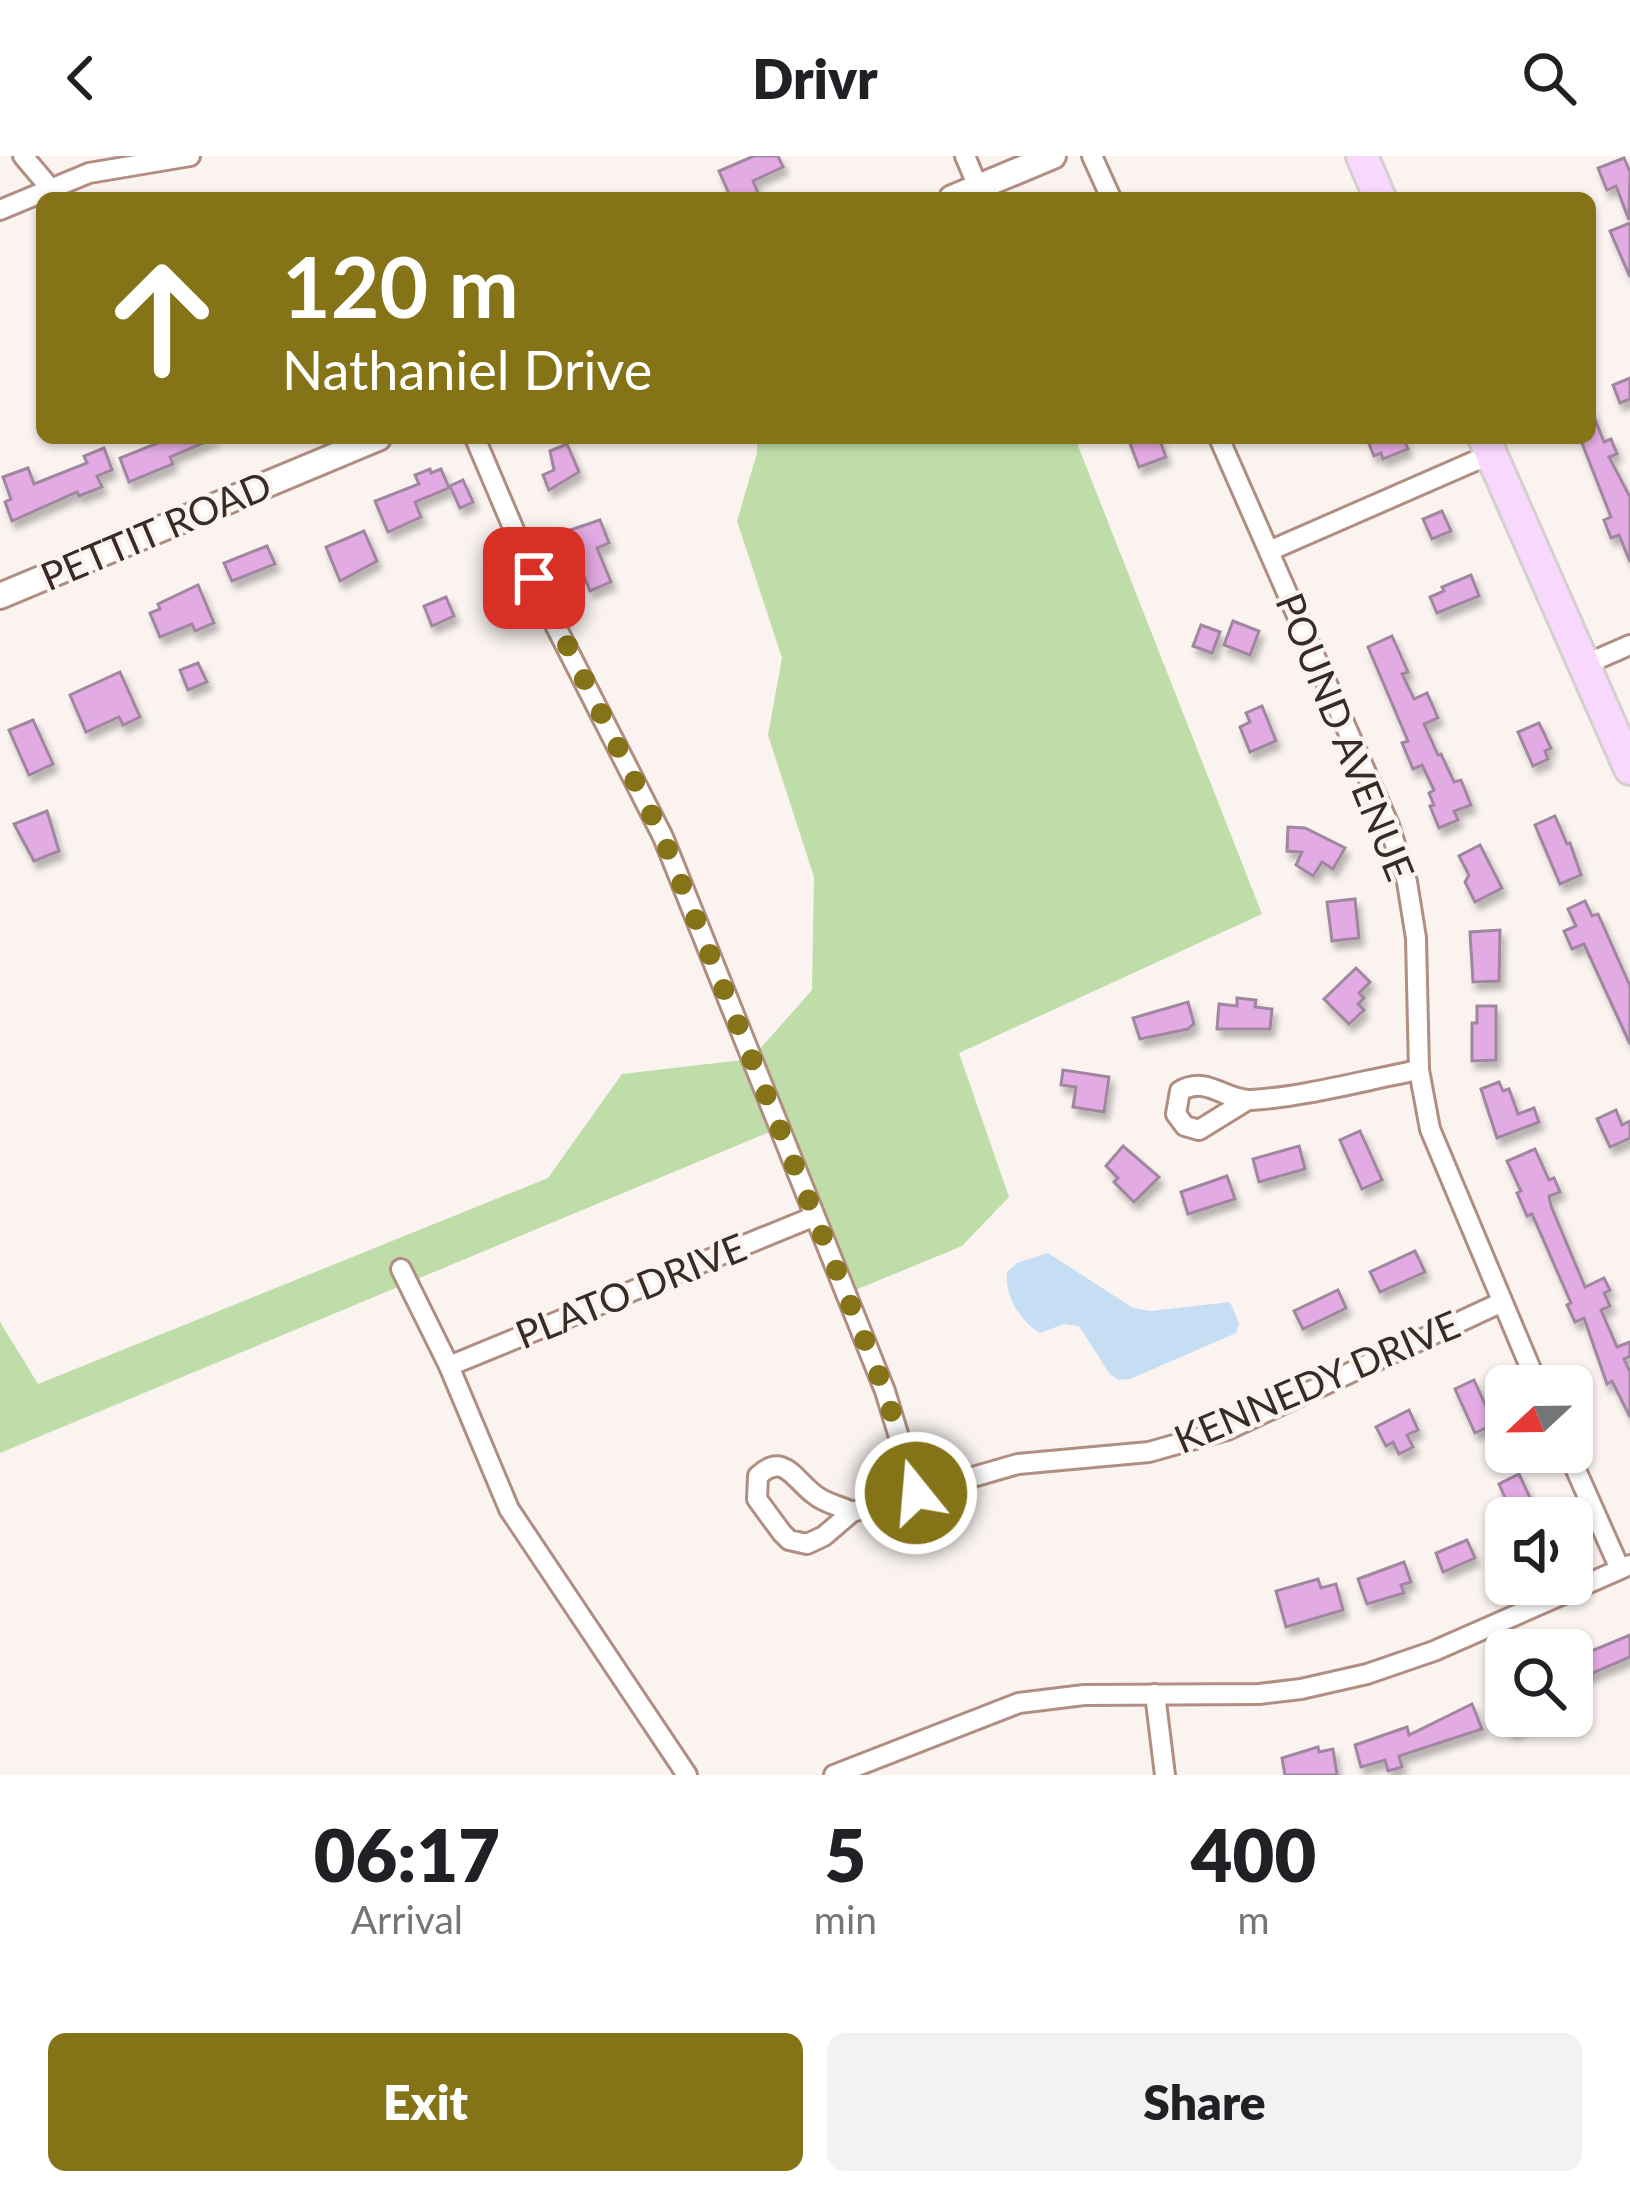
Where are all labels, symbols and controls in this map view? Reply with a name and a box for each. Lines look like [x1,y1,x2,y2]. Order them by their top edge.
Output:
icon: back [48,45,114,111]
icon: search [1516,45,1582,111]
text: Drivr [752,46,878,111]
text: 120 m [282,235,519,336]
icon: ahead [84,240,240,396]
text: Nathaniel Drive [282,337,652,402]
street label: PETTIT ROAD [34,461,278,599]
pin [483,527,585,629]
icon: arrive [501,545,567,611]
street label: POUND AVENUE [1267,586,1425,887]
street label: PLATO DRIVE [509,1223,752,1357]
street label: KENNEDY DRIVE [1167,1300,1466,1462]
north arrow [1485,1365,1593,1473]
map controls [1485,1365,1593,1737]
position arrow [853,1430,979,1556]
button: sound [1485,1497,1593,1605]
button: search [1485,1629,1593,1737]
text: 06:17 [314,1811,500,1897]
text: 5 [825,1811,866,1897]
text: 400 [1191,1811,1316,1897]
text: Arrival [351,1896,463,1942]
text: min [814,1896,877,1942]
text: m [1237,1896,1270,1942]
button: Exit [48,2033,803,2171]
button: Share [827,2033,1582,2171]

